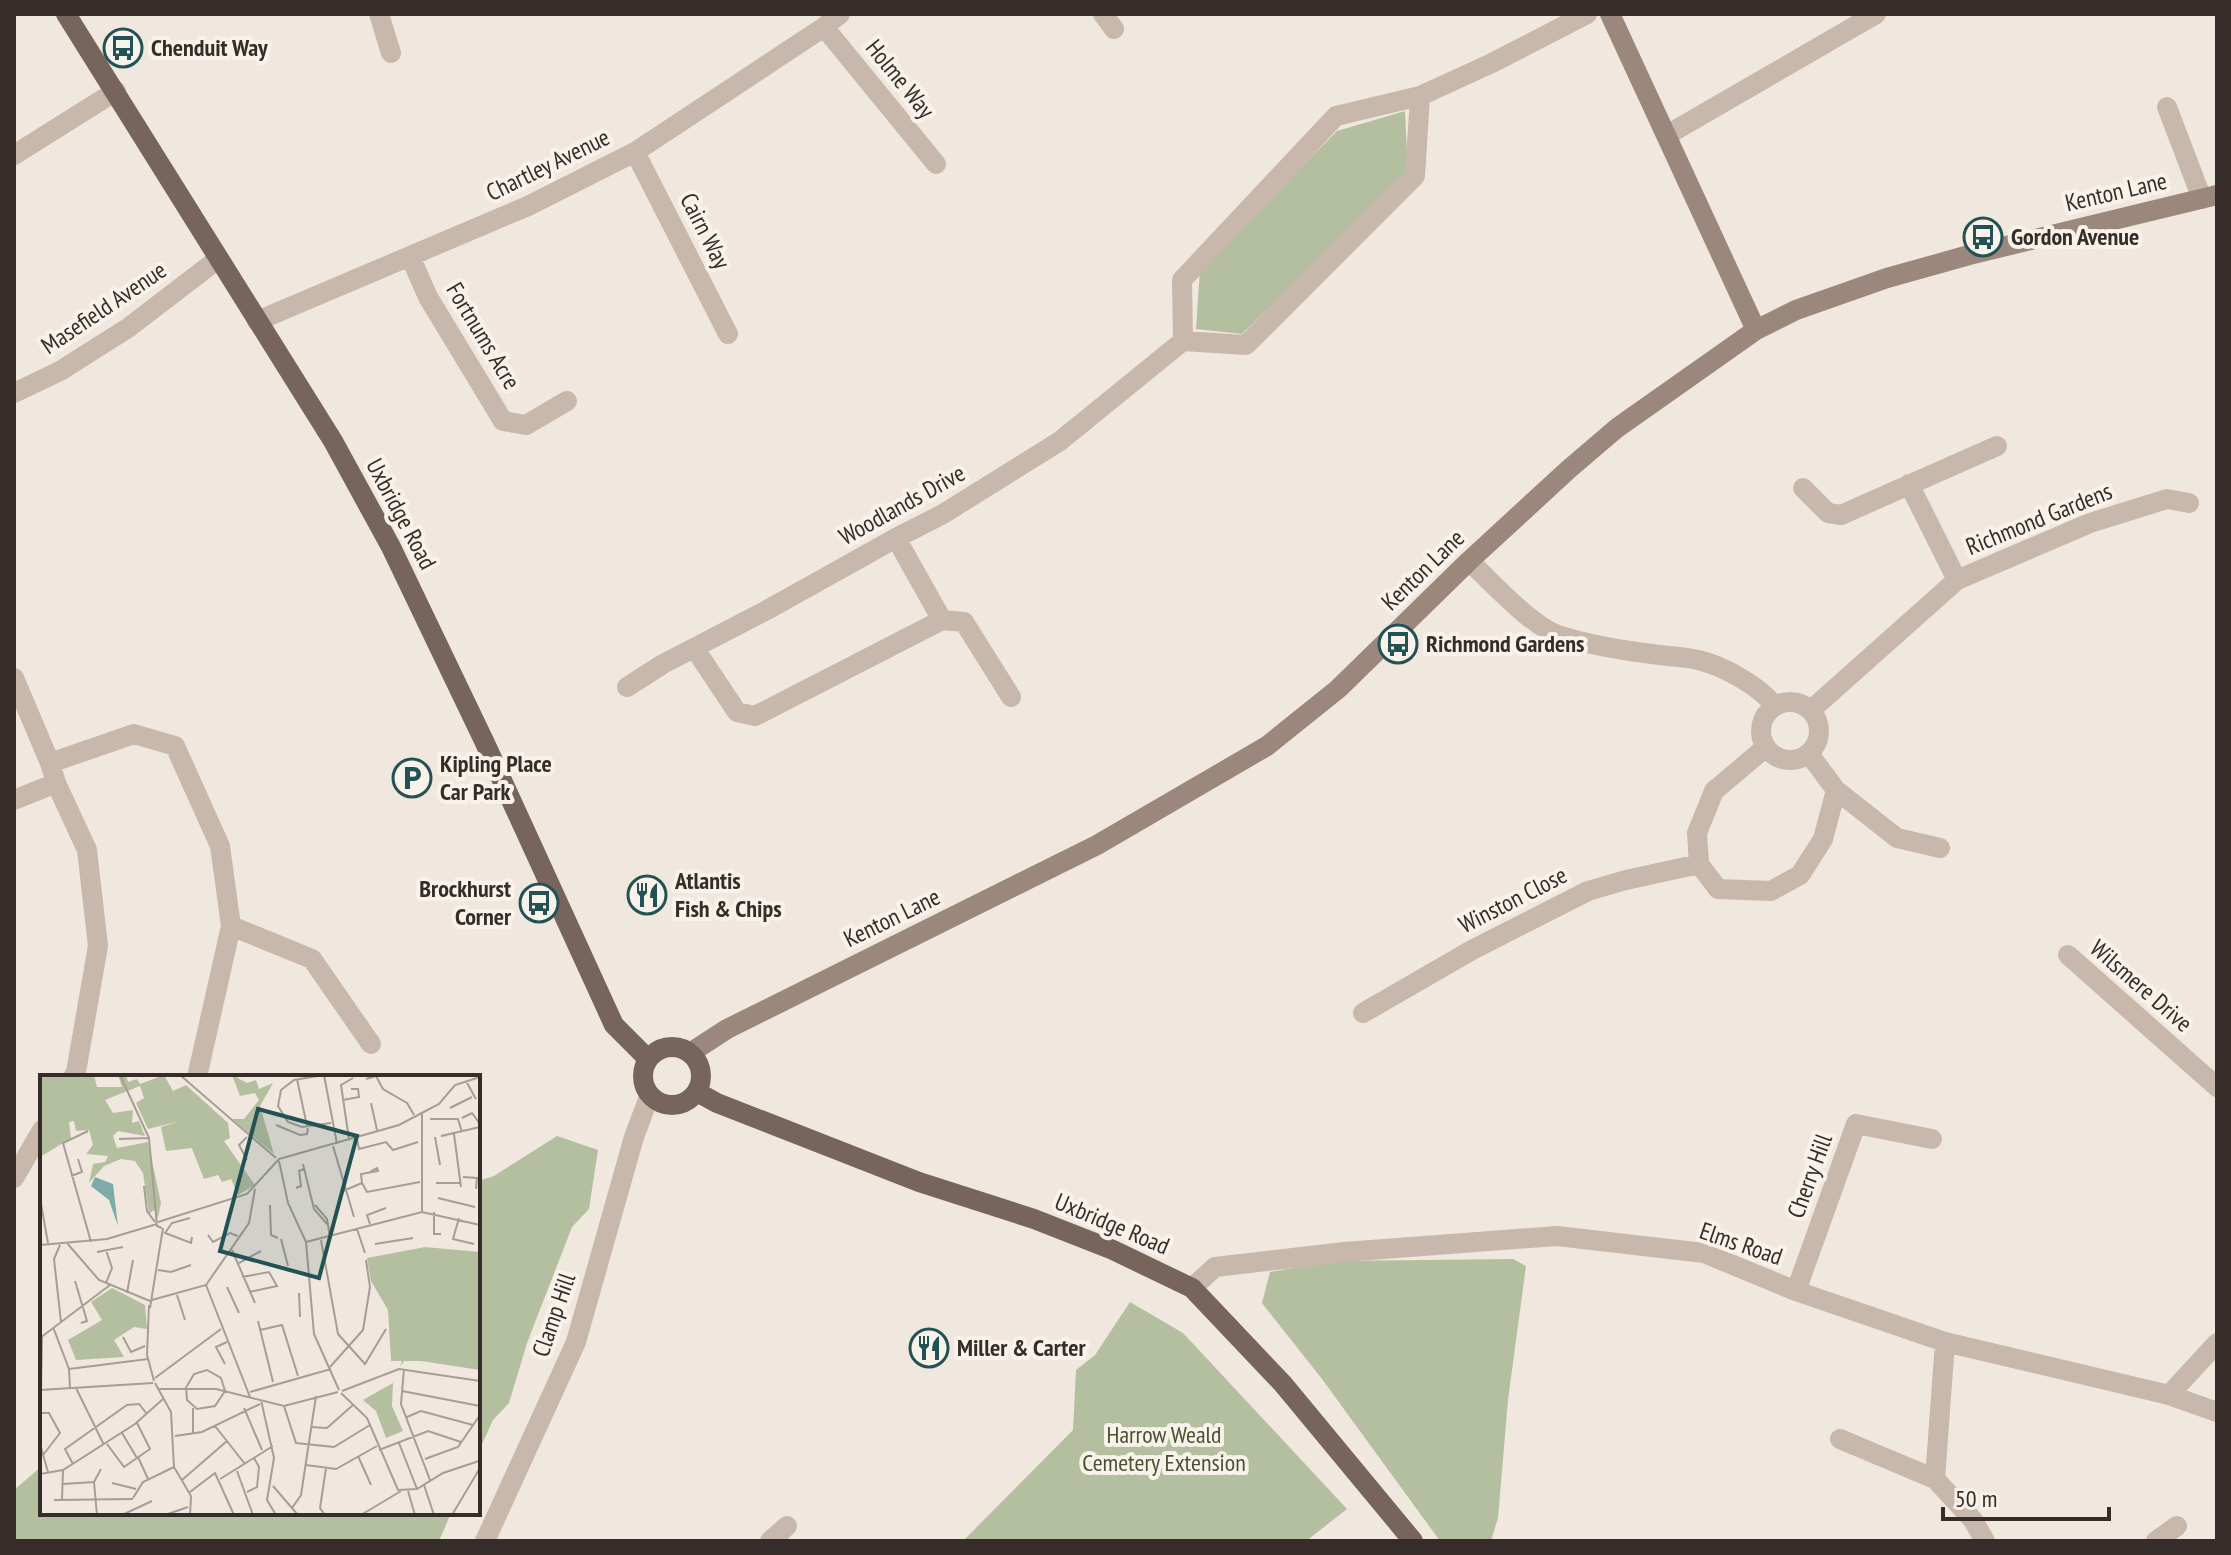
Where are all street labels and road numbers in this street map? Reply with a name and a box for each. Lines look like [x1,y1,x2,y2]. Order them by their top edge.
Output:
street label: Holme Way [859,33,942,125]
street label: Chartley Avenue [481,121,615,208]
street label: Kenton Lane [2062,165,2170,218]
street label: Cairn Way [673,188,738,274]
street label: Masefield Avenue [35,254,172,361]
street label: Fortnums Acre [439,277,527,395]
street label: Uxbridge Road [359,453,444,575]
street label: Woodlands Drive [833,457,970,552]
street label: Richmond Gardens [1961,475,2116,562]
street label: Kenton Lane [1375,523,1471,617]
street label: Winston Close [1453,859,1572,940]
street label: Kenton Lane [839,881,945,954]
street label: Wilsmere Drive [2084,933,2199,1039]
street label: Cherry Hill [1780,1129,1839,1222]
street label: Uxbridge Road [1050,1186,1174,1262]
street label: Elms Road [1696,1215,1787,1272]
street label: Clamp Hill [525,1268,582,1361]

